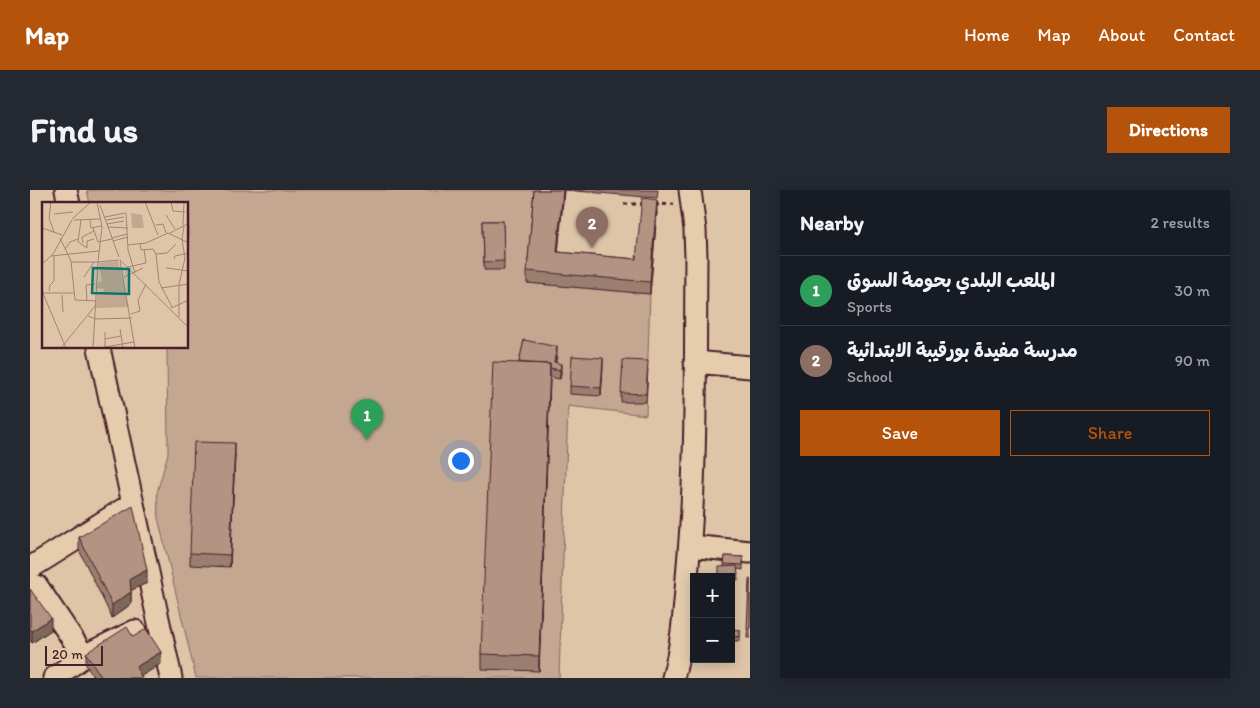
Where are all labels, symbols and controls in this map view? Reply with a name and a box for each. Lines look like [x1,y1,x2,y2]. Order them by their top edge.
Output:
text: Map [25,21,69,50]
text: Home [964,24,1010,46]
text: Map [1038,24,1071,46]
text: About [1099,24,1145,46]
text: Contact [1173,24,1235,46]
button: Directions [1107,107,1230,153]
text: Find us [30,109,138,151]
inset map [42,202,189,349]
pin: 2 [576,207,608,248]
text: Nearby [800,210,864,235]
text: 2 results [1150,213,1210,232]
text: الملعب البلدي بحومة السوق [847,269,1055,292]
text: 1 [812,281,820,300]
text: 30 m [1174,281,1210,300]
text: Sports [847,297,892,316]
text: مدرسة مفيدة بورقيبة الابتدائية [847,339,1078,362]
text: 2 [812,351,820,370]
text: 90 m [1175,351,1210,370]
text: School [847,367,893,386]
pin: 1 [351,399,383,440]
button: Save [800,410,1000,456]
button: Share [1010,410,1210,456]
your location [448,448,474,474]
map controls [690,573,735,663]
button: + [690,573,735,618]
button: − [690,618,735,663]
scale bar [45,643,102,666]
text: 20 m [52,646,83,663]

